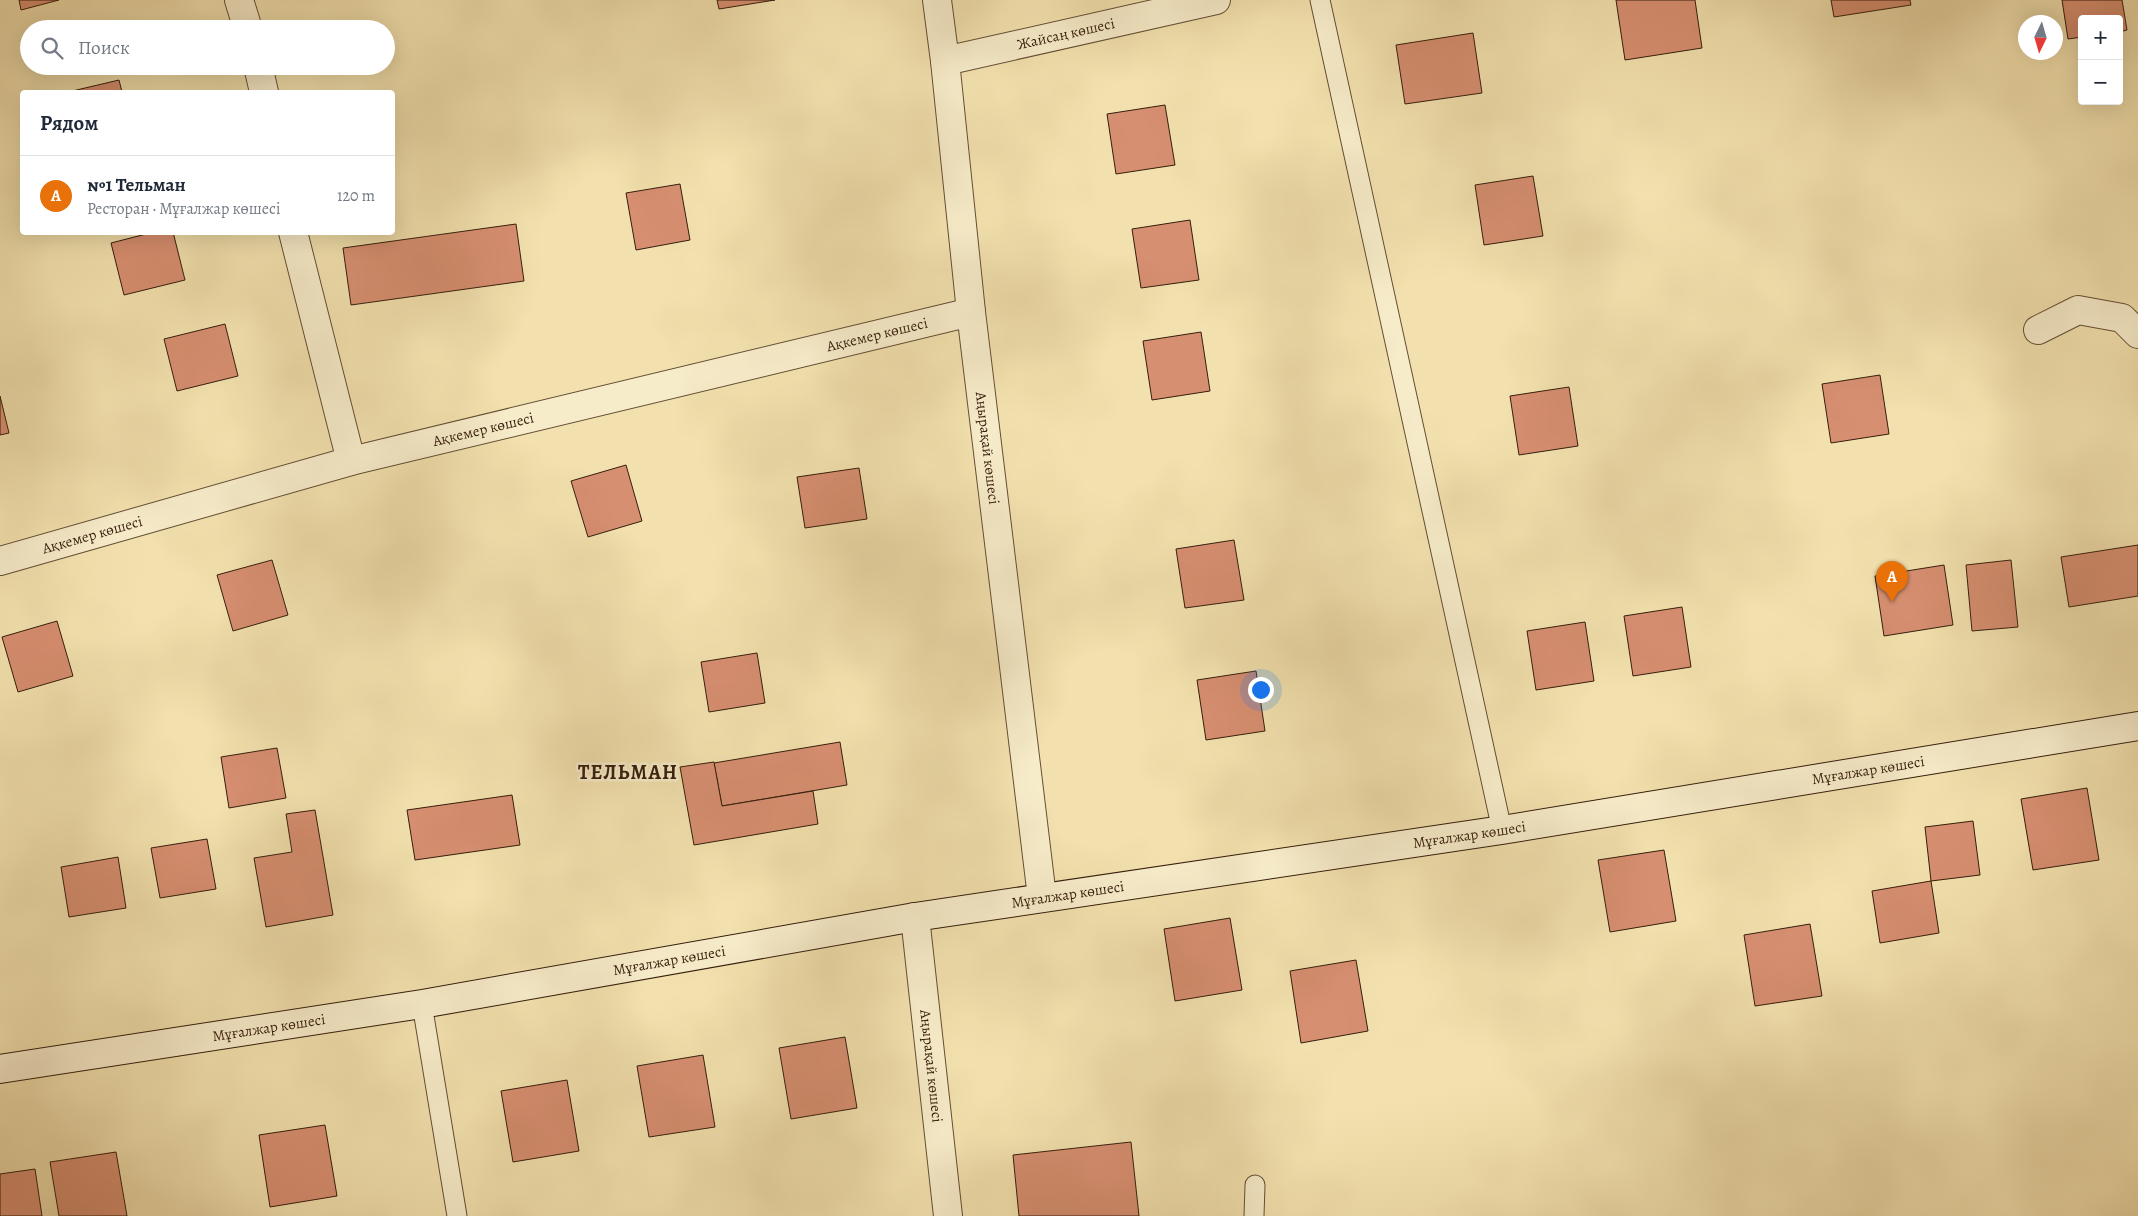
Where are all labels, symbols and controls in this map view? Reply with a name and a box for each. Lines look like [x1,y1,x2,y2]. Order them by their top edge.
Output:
street label: Жайсаң көшесі [1015,13,1117,54]
north arrow [2018,15,2063,60]
map controls [2078,15,2123,105]
button: + [2078,15,2123,60]
search box [20,20,395,75]
icon: search [38,34,66,62]
text: Поиск [78,35,130,61]
button: − [2078,60,2123,105]
text: Рядом [40,109,98,137]
text: №1 Тельман [87,172,186,198]
text: A [51,185,61,207]
text: 120 m [337,185,375,207]
text: Ресторан · Мұғалжар көшесі [87,198,280,220]
street label: Ақкемер көшесі [823,313,930,357]
street label: Аңырақай көшесі [971,390,1004,506]
street label: Ақкемер көшесі [430,407,536,451]
street label: Ақкемер көшесі [39,511,145,559]
pin: A [1876,561,1908,602]
your location [1248,677,1274,703]
street label: Мұғалжар көшесі [1810,751,1926,789]
district label: ТЕЛЬМАН [578,759,678,786]
street label: Мұғалжар көшесі [1412,816,1527,853]
street label: Мұғалжар көшесі [1010,876,1126,913]
street label: Мұғалжар көшесі [611,941,727,980]
street label: Аңырақай көшесі [915,1008,948,1124]
street label: Мұғалжар көшесі [211,1009,327,1046]

